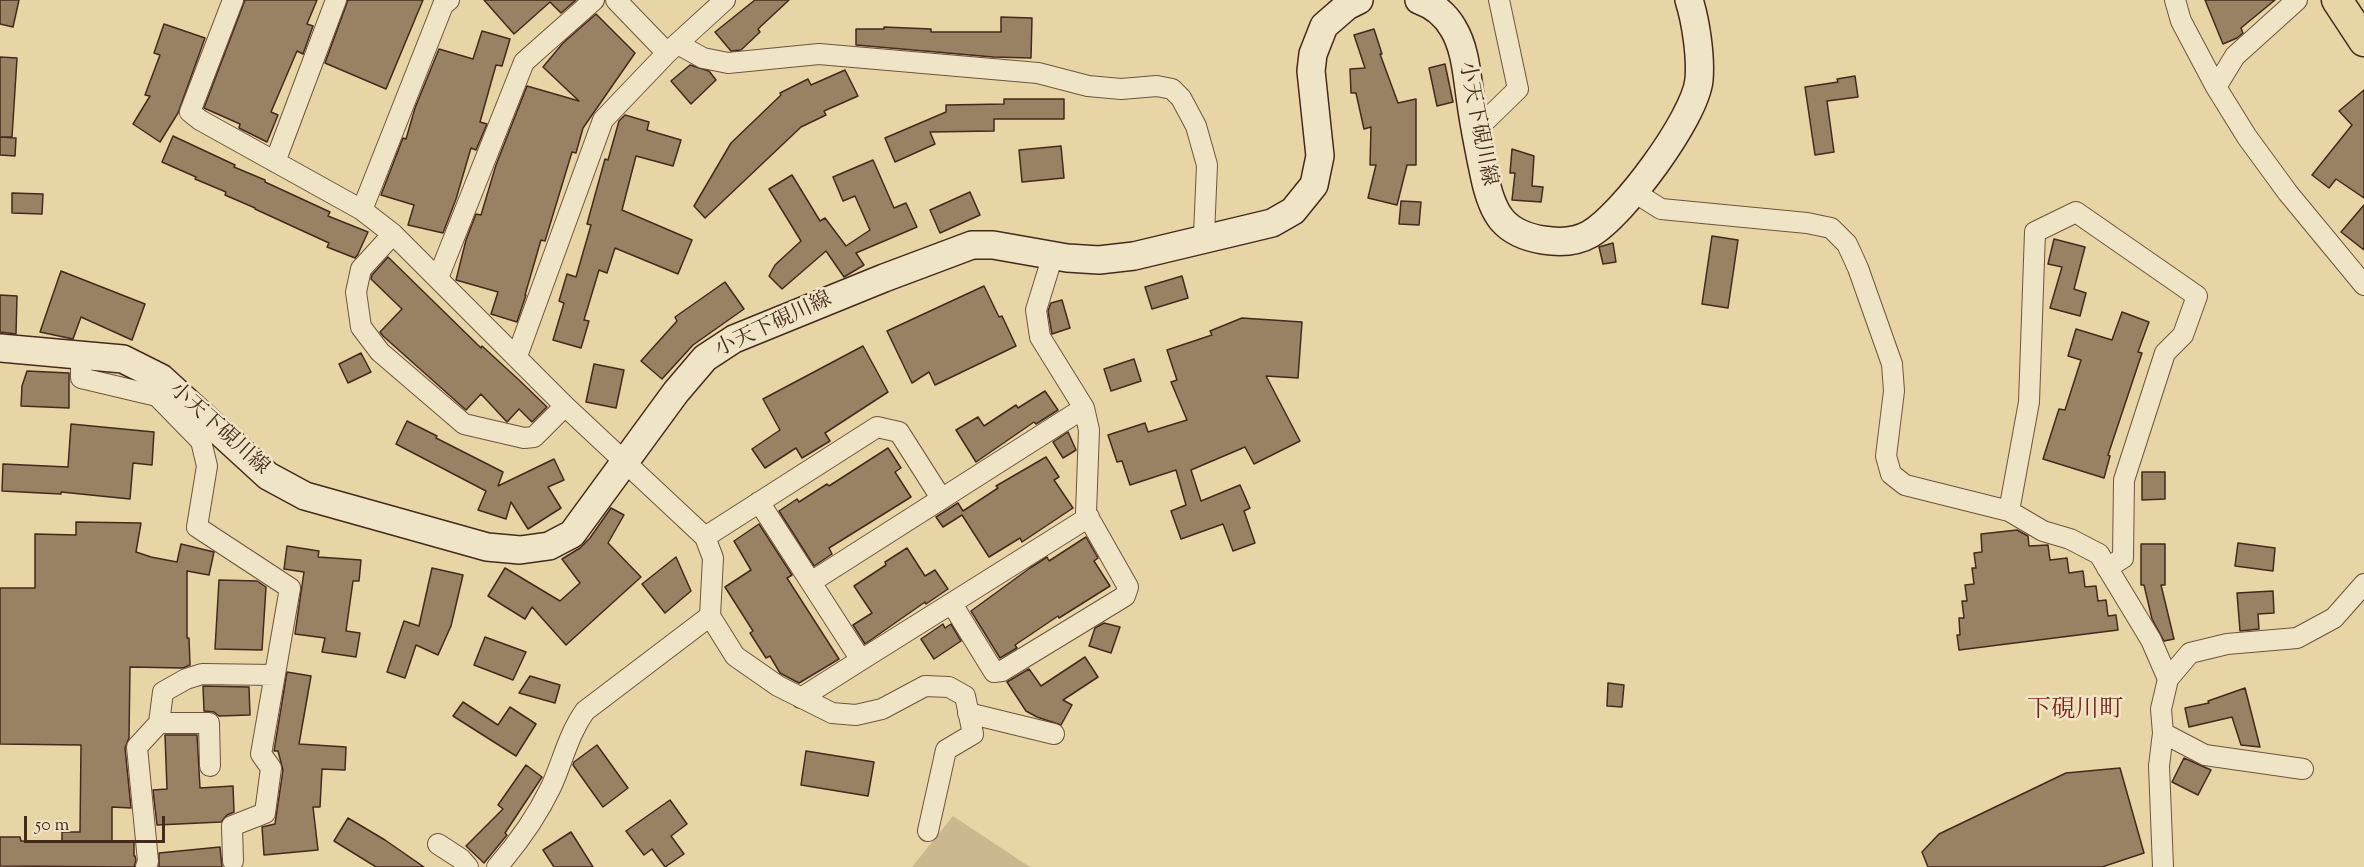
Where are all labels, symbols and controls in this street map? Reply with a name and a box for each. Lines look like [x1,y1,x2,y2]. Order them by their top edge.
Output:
street label: 小天下硯川線 [1452,60,1500,188]
street label: 小天下硯川線 [712,288,836,364]
street label: 小天下硯川線 [163,378,273,482]
district label: 下硯川町 [2027,698,2123,726]
scale bar [27,804,168,842]
text: 50 m [35,813,69,839]

